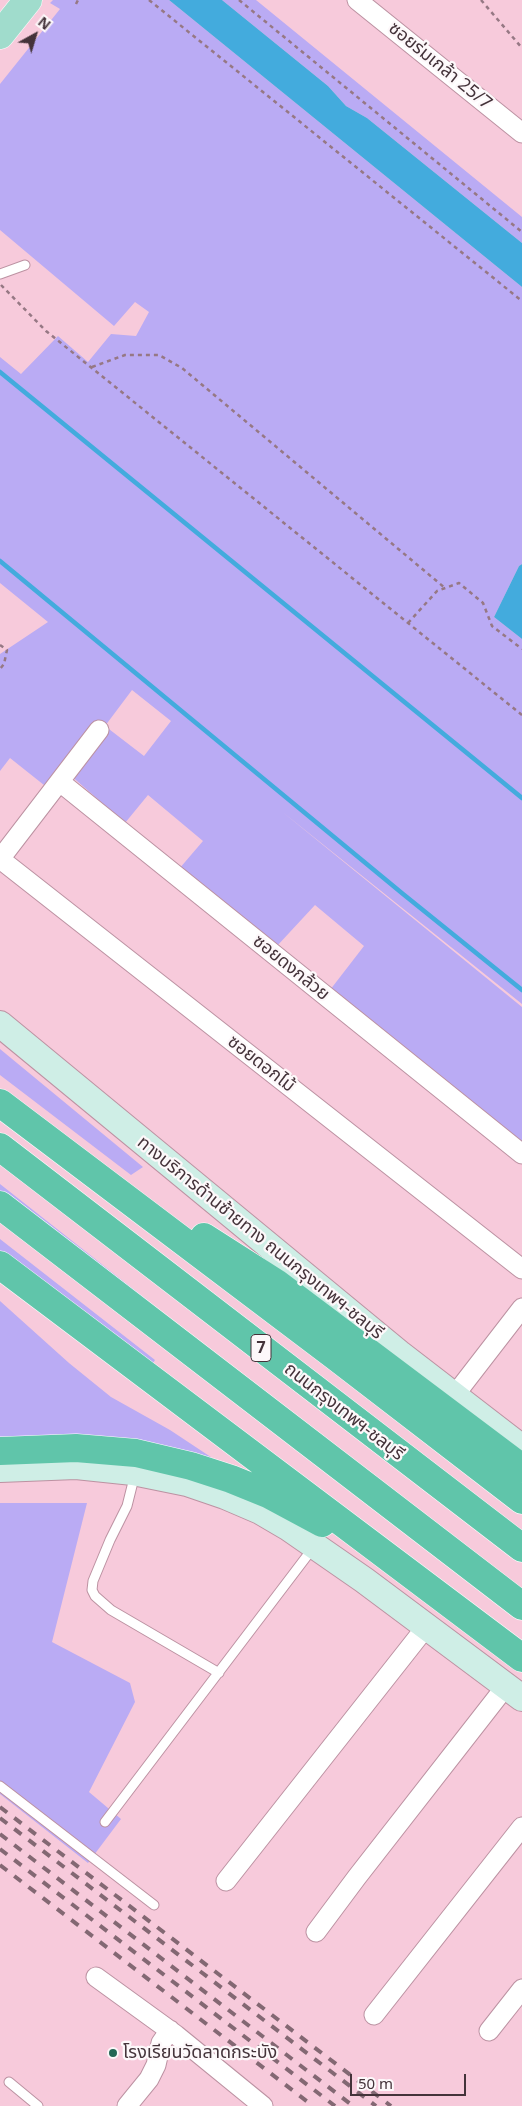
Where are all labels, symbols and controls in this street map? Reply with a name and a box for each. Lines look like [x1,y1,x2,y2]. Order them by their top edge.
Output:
north arrow [10,10,60,60]
text: N [34,12,55,34]
street label: ซอยร่มเกล้า 25/7 [384,18,496,114]
street label: ซอยดงกล้วย [248,931,334,1005]
street label: ซอยดอกไม้ [223,1031,299,1097]
street label: ทางบริการด้านซ้ายทาง ถนนกรุงเทพฯ-ชลบุรี [133,1132,387,1344]
road number: 7 [251,1335,271,1362]
street label: ถนนกรุงเทพฯ-ชลบุรี [280,1359,408,1465]
place label: โรงเรียนวัดลาดกระบัง [123,2042,277,2064]
marker: โรงเรียนวัดลาดกระบัง [107,2047,119,2059]
scale bar [352,2064,468,2096]
text: 50 m [358,2073,393,2093]

